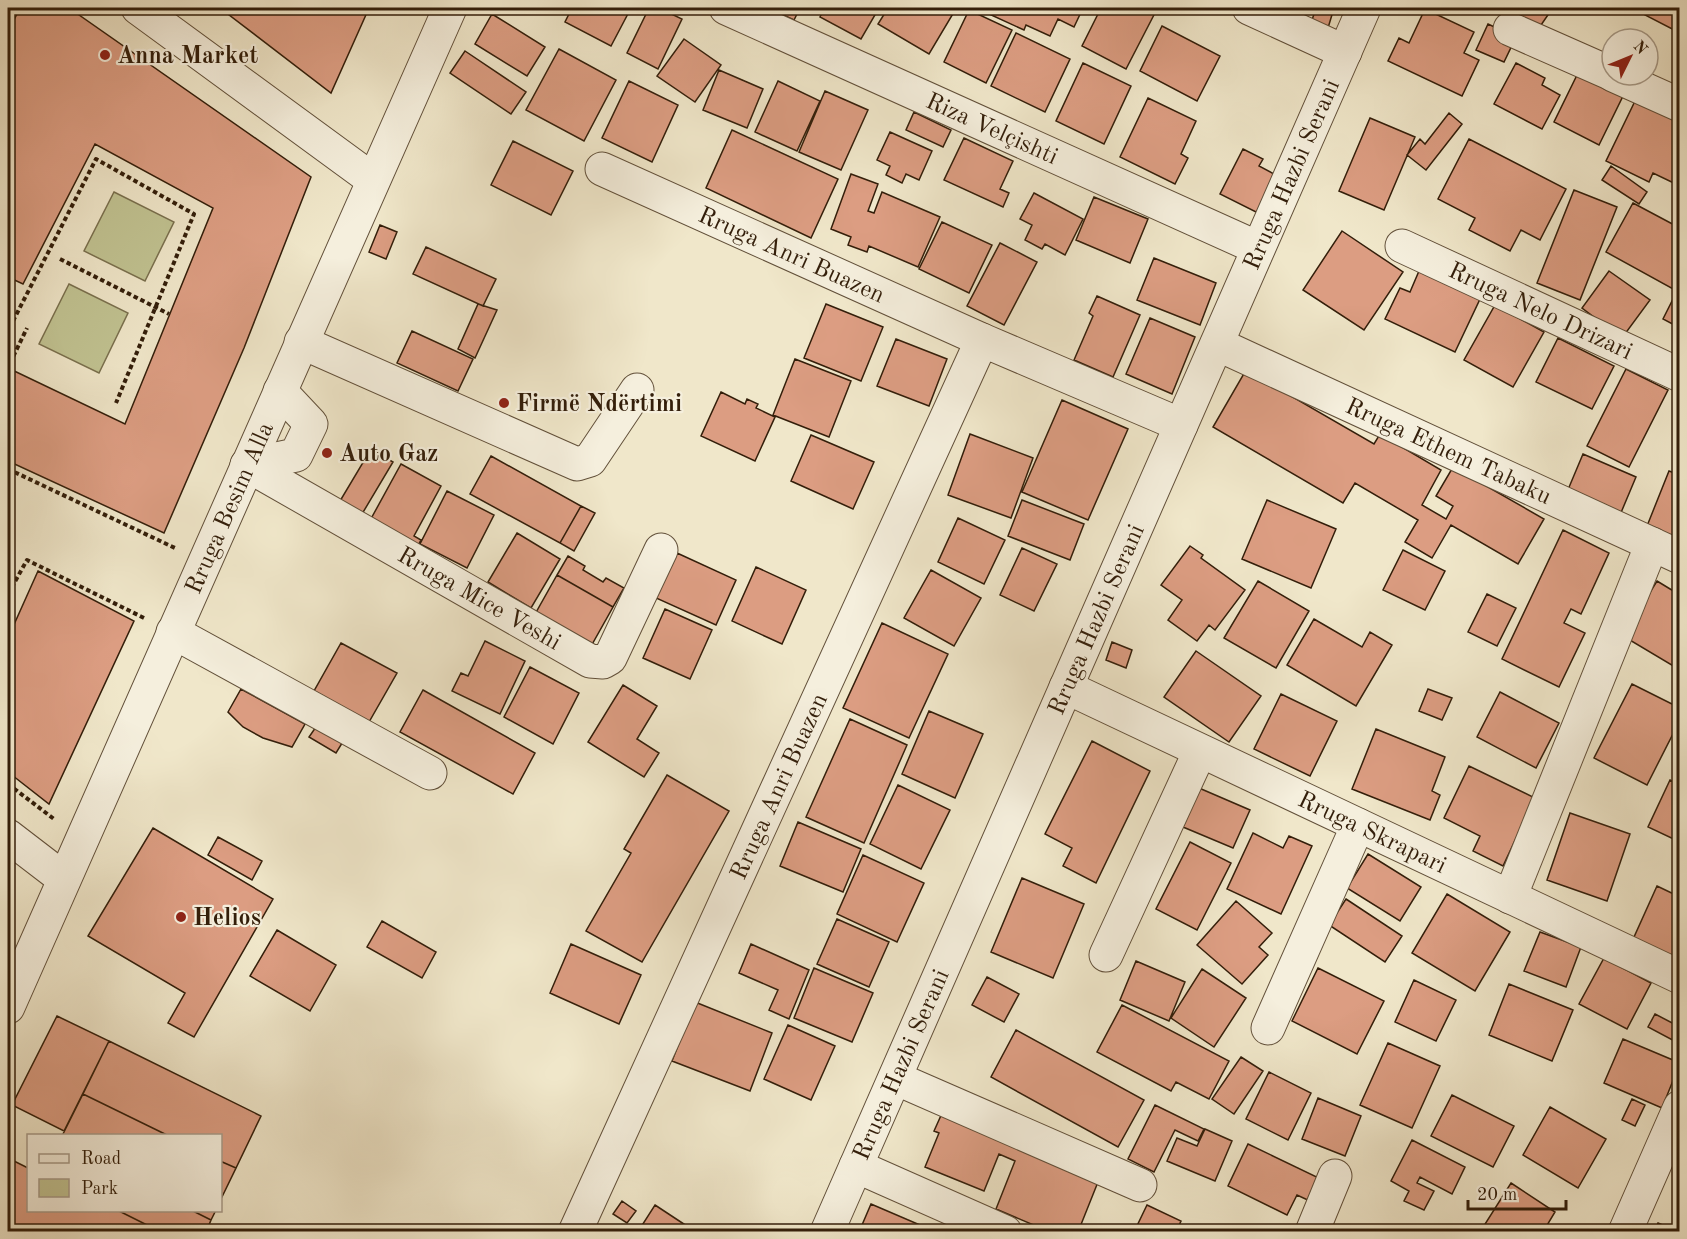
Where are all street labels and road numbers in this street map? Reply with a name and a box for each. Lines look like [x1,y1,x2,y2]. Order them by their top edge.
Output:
street label: Rruga Hazbi Serani [1241,76,1345,274]
street label: Riza Velçishti [922,90,1061,170]
street label: Rruga Anri Buazen [694,204,888,309]
street label: Rruga Nelo Drizari [1444,259,1636,365]
street label: Rruga Ethem Tabaku [1341,395,1555,510]
street label: Rruga Besim Alla [182,419,279,598]
street label: Rruga Hazbi Serani [1045,521,1150,719]
street label: Rruga Mice Veshi [393,544,564,656]
street label: Rruga Anri Buazen [727,690,833,884]
street label: Rruga Skrapari [1294,788,1450,879]
street label: Rruga Hazbi Serani [850,966,955,1164]

